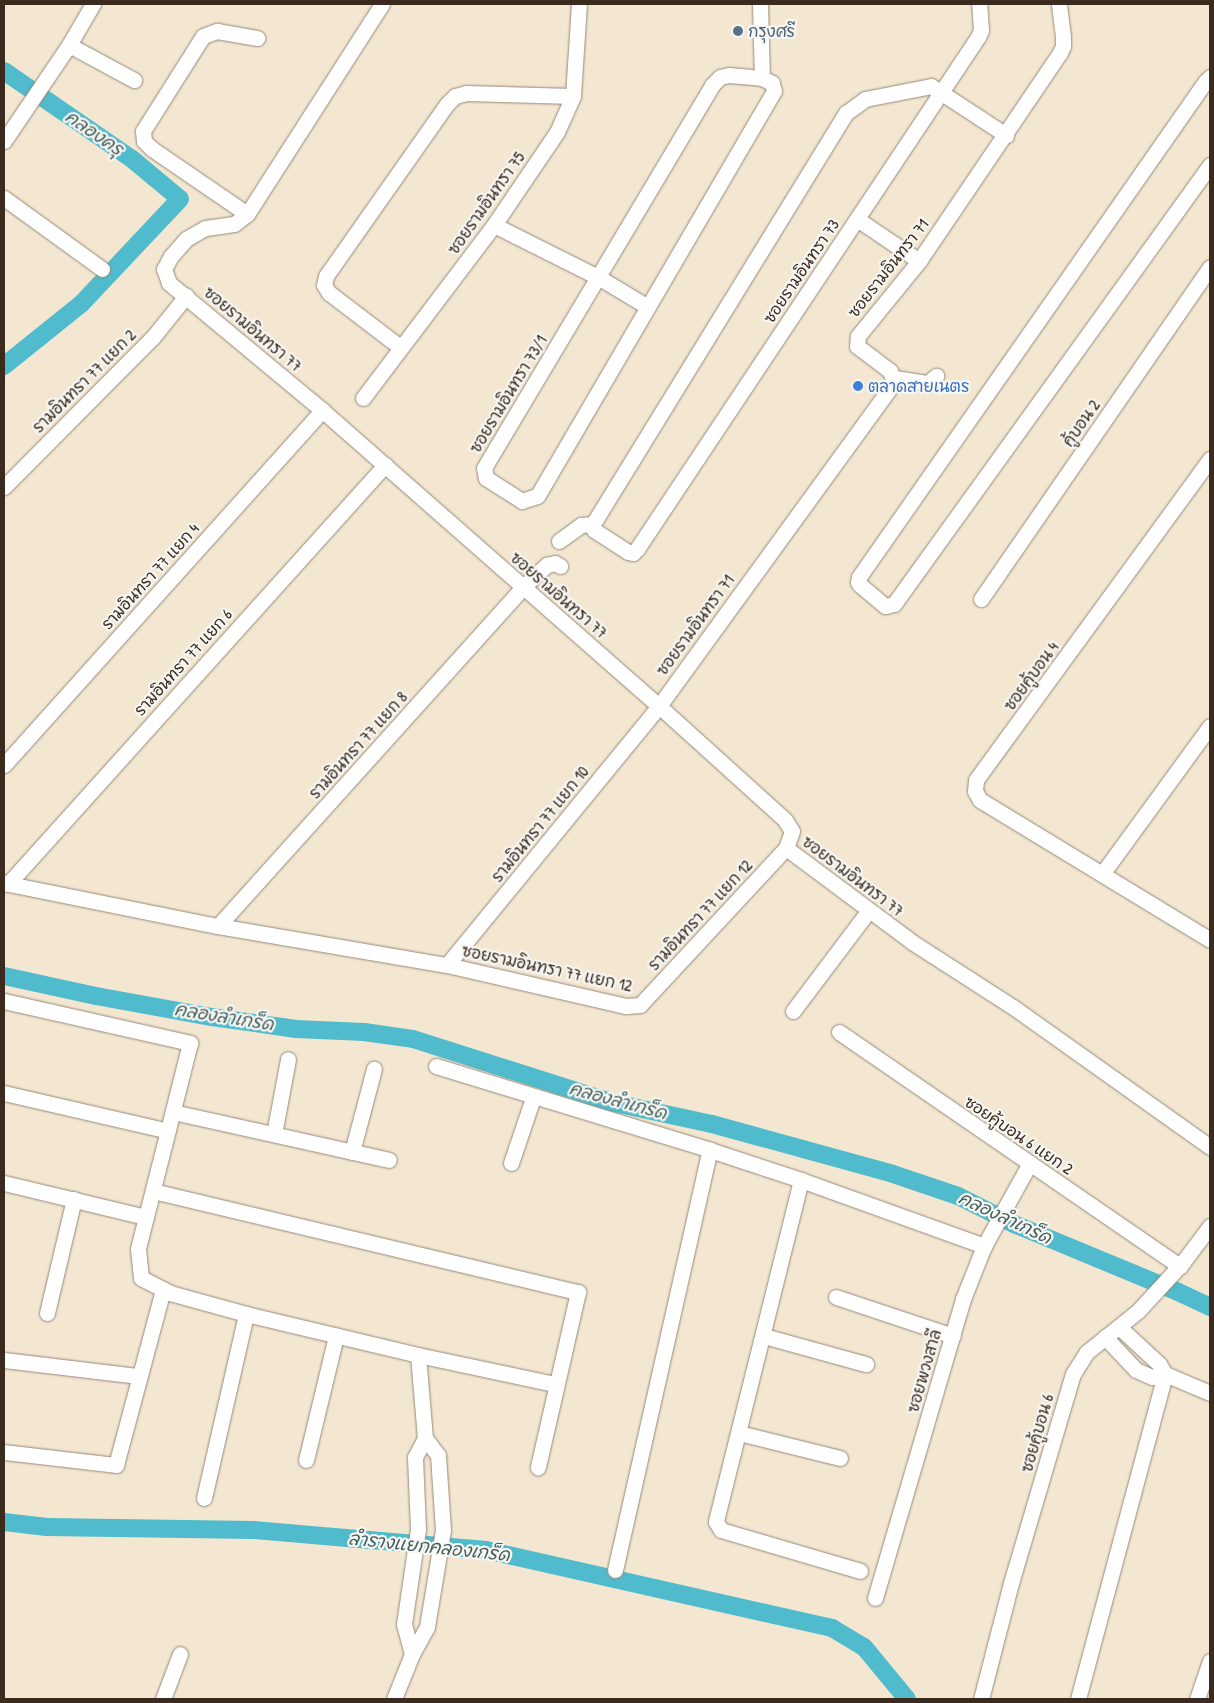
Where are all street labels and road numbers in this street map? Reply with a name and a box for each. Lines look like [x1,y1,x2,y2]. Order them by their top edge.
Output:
street label: ซอยรามอินทรา 75 [444,148,528,258]
street label: ซอยรามอินทรา 73 [759,215,843,327]
street label: ซอยรามอินทรา 71 [844,215,932,321]
street label: ซอยรามอินทรา 77 [200,282,306,376]
street label: รามอินทรา 77 แยก 2 [28,325,140,437]
street label: ซอยรามอินทรา 73/1 [465,332,551,456]
street label: คู้บอน 2 [1058,396,1104,450]
street label: รามอินทรา 77 แยก 4 [97,519,203,633]
street label: ซอยรามอินทรา 77 [507,548,611,642]
street label: ซอยรามอินทรา 71 [652,571,738,679]
street label: รามอินทรา 77 แยก 6 [130,605,236,719]
street label: ซอยคู้บอน 4 [1000,638,1062,714]
street label: รามอินทรา 77 แยก 8 [305,688,411,802]
street label: รามอินทรา 77 แยก 10 [487,762,593,886]
street label: ซอยรามอินทรา 77 [799,832,907,920]
street label: รามอินทรา 77 แยก 12 [644,856,756,974]
street label: ซอยรามอินทรา 77 แยก 12 [460,941,634,995]
street label: ซอยคู้บอน 6 แยก 2 [961,1092,1077,1178]
street label: ซอยพวงสาลี [903,1327,945,1415]
street label: ซอยคู้บอน 6 [1017,1392,1057,1474]

